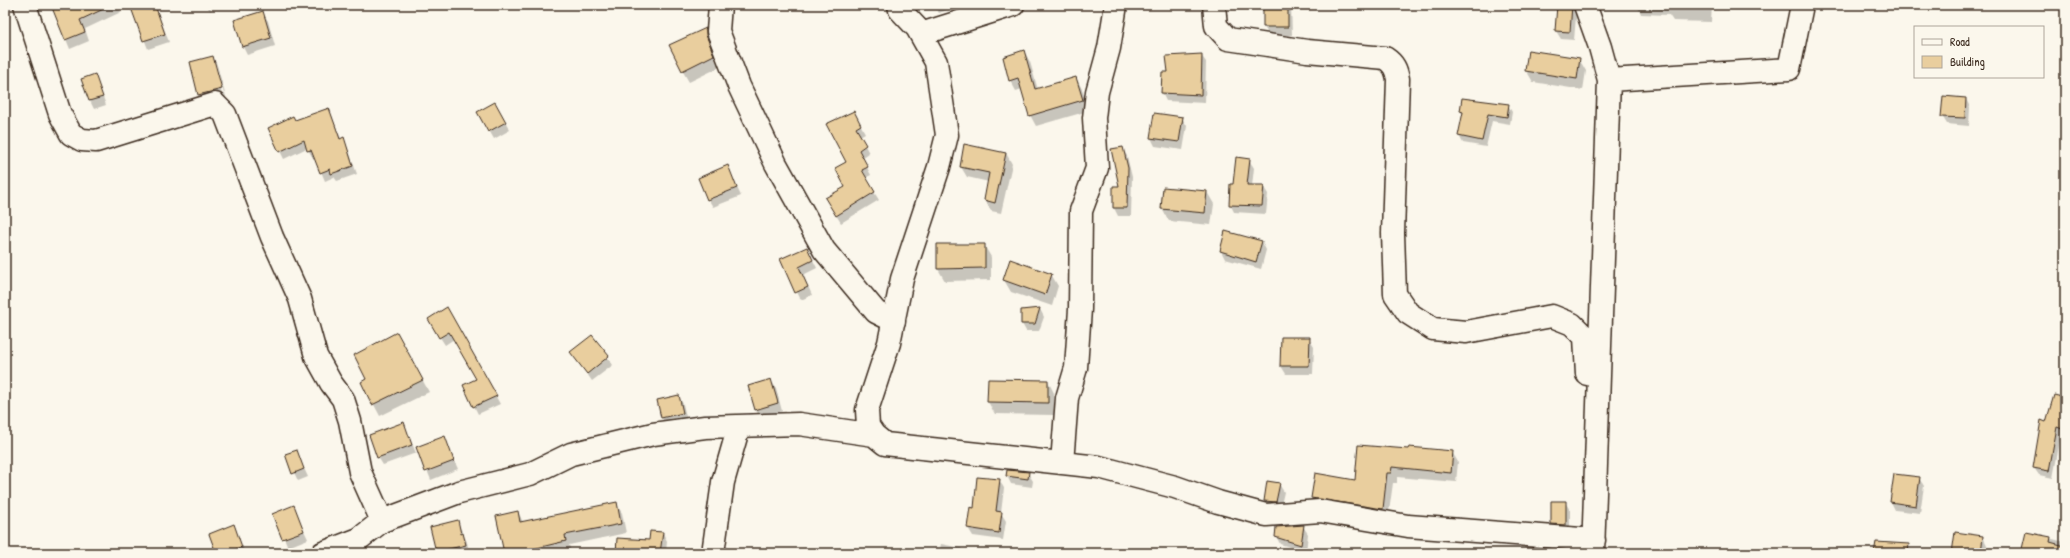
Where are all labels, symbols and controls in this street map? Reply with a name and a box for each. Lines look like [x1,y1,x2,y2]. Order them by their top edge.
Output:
legend [1914,26,2044,78]
text: Road [1950,33,1970,50]
text: Building [1950,53,1985,70]

